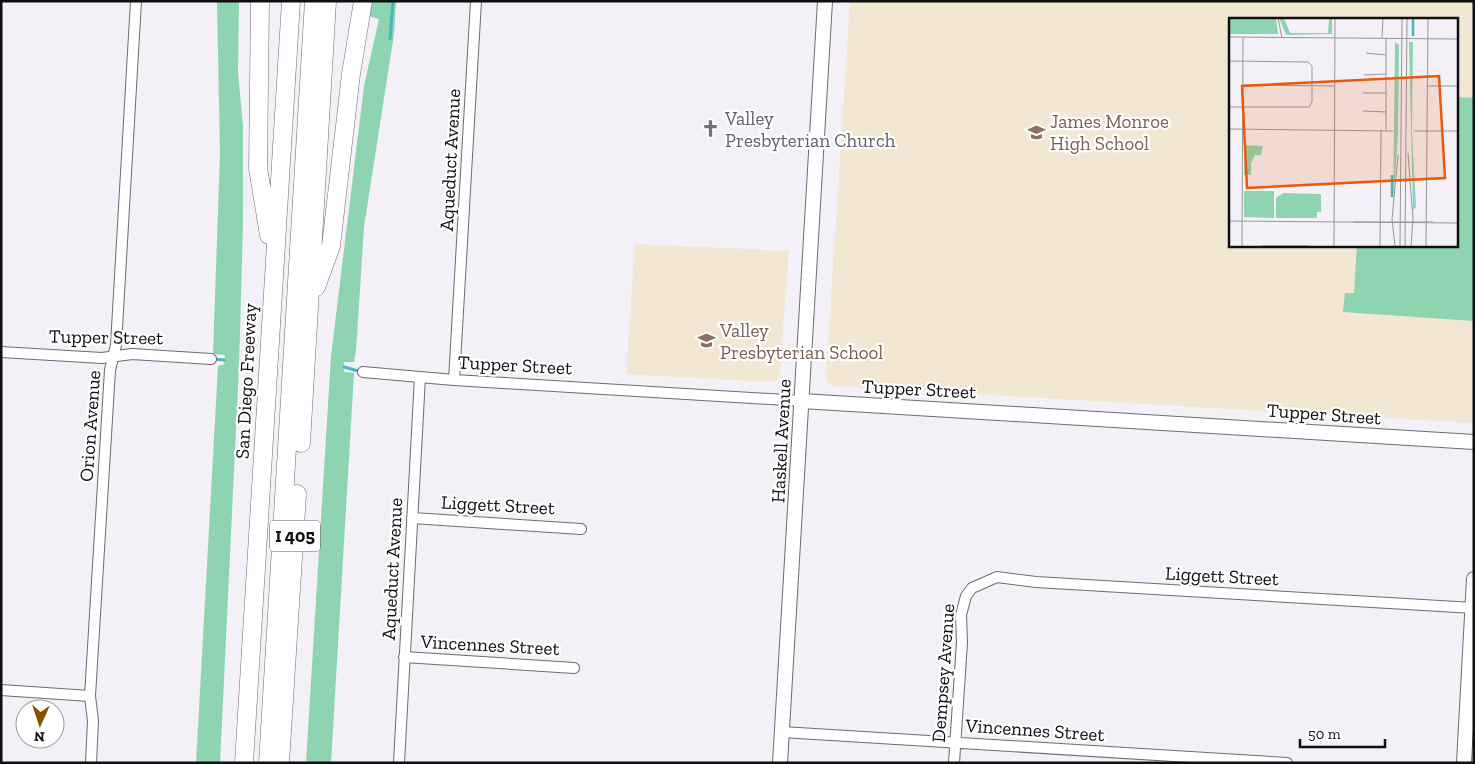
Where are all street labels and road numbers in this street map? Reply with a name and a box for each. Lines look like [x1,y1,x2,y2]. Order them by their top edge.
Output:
street label: Aqueduct Avenue [435,88,465,232]
street label: San Diego Freeway [230,302,262,459]
street label: Tupper Street [49,325,163,349]
street label: Tupper Street [457,351,573,379]
street label: Orion Avenue [75,369,105,483]
street label: Tupper Street [861,375,977,403]
street label: Haskell Avenue [766,378,796,504]
street label: Tupper Street [1266,399,1382,429]
street label: Liggett Street [441,491,555,519]
street label: Aqueduct Avenue [377,497,407,641]
road number: I 405 [270,520,320,552]
street label: Liggett Street [1165,562,1279,590]
street label: Dempsey Avenue [927,603,959,743]
street label: Vincennes Street [419,630,560,660]
street label: Vincennes Street [964,714,1105,746]

